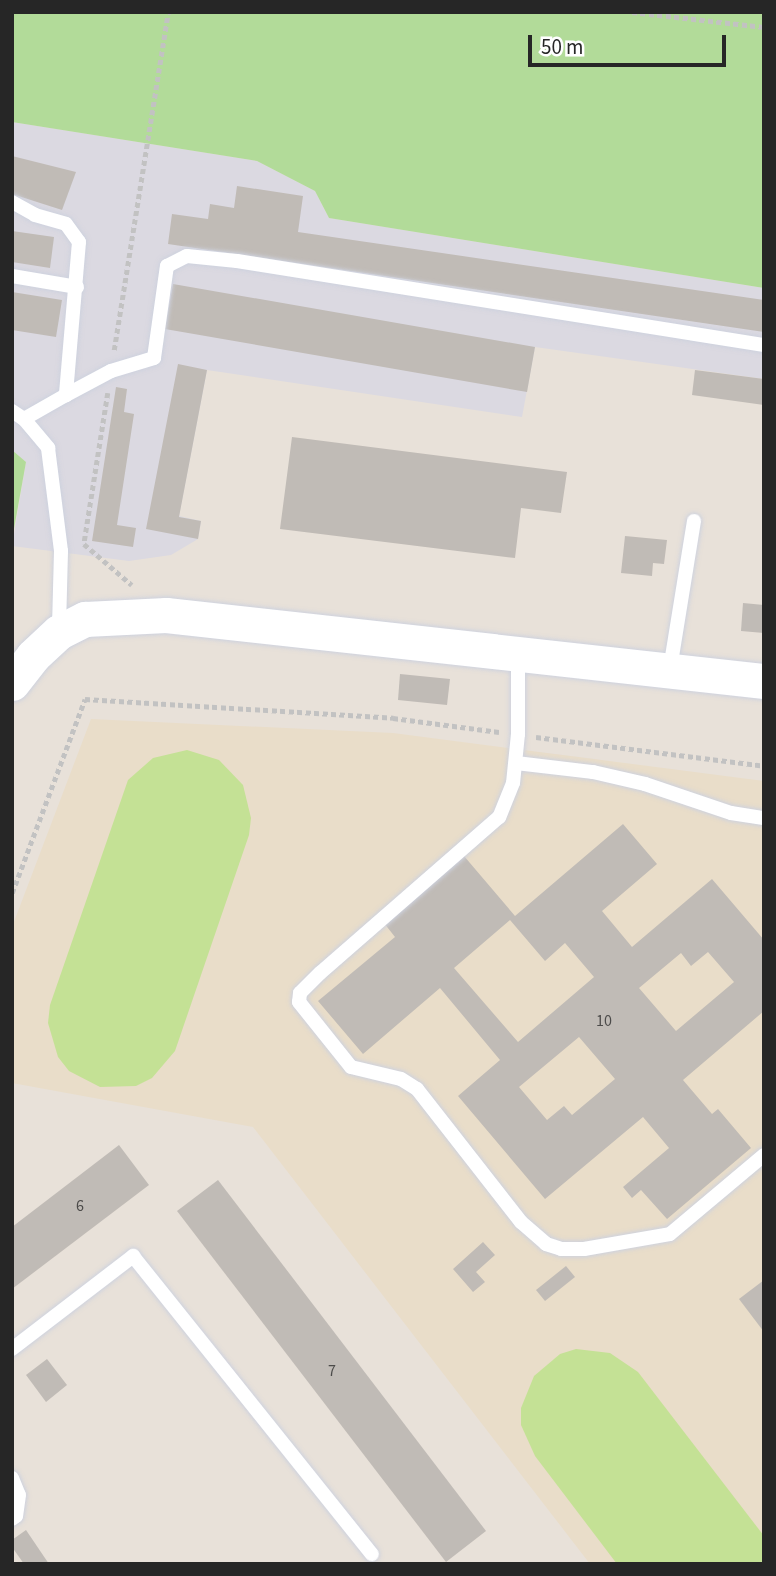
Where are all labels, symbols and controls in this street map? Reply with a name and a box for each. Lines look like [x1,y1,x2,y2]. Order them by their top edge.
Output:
scale bar [531,21,729,65]
text: 50 m [541,32,583,62]
house number: 10 [596,1011,612,1031]
house number: 6 [76,1196,84,1216]
house number: 7 [328,1361,336,1381]

